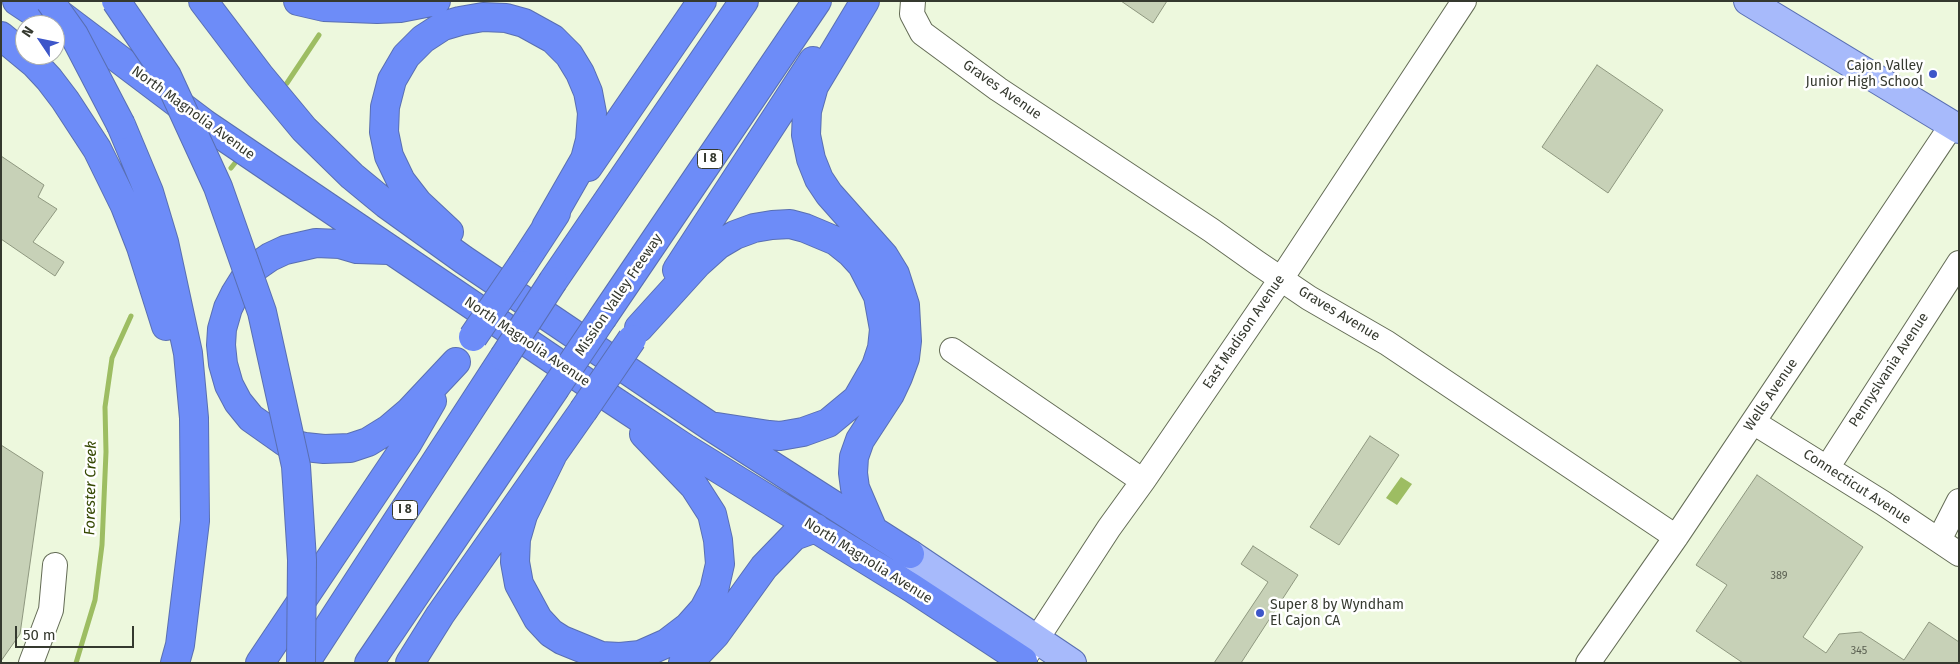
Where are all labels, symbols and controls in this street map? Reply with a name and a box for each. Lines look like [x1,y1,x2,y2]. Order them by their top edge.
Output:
north arrow [15,15,65,65]
text: N [18,23,38,41]
street label: Graves Avenue [959,57,1045,123]
place label: Cajon Valley Junior High School [1805,58,1923,90]
street label: North Magnolia Avenue [128,63,258,163]
marker: Cajon Valley Junior High School [1927,68,1939,80]
road number: I 8 [698,150,722,168]
street label: Mission Valley Freeway [572,231,666,359]
street label: East Madison Avenue [1200,272,1288,392]
street label: Graves Avenue [1295,283,1383,345]
street label: North Magnolia Avenue [461,294,593,390]
street label: Pennyslvania Avenue [1846,310,1932,430]
street label: Wells Avenue [1741,355,1801,435]
water label: Forester Creek [81,440,101,536]
street label: Connecticut Avenue [1800,446,1914,528]
road number: I 8 [392,500,418,520]
street label: North Magnolia Avenue [801,515,935,607]
house number: 389 [1770,569,1788,583]
place label: Super 8 by Wyndham El Cajon CA [1270,597,1404,630]
marker: Super 8 by Wyndham El Cajon CA [1254,607,1266,619]
scale bar [18,616,136,648]
text: 50 m [23,626,56,644]
house number: 345 [1851,644,1867,658]

